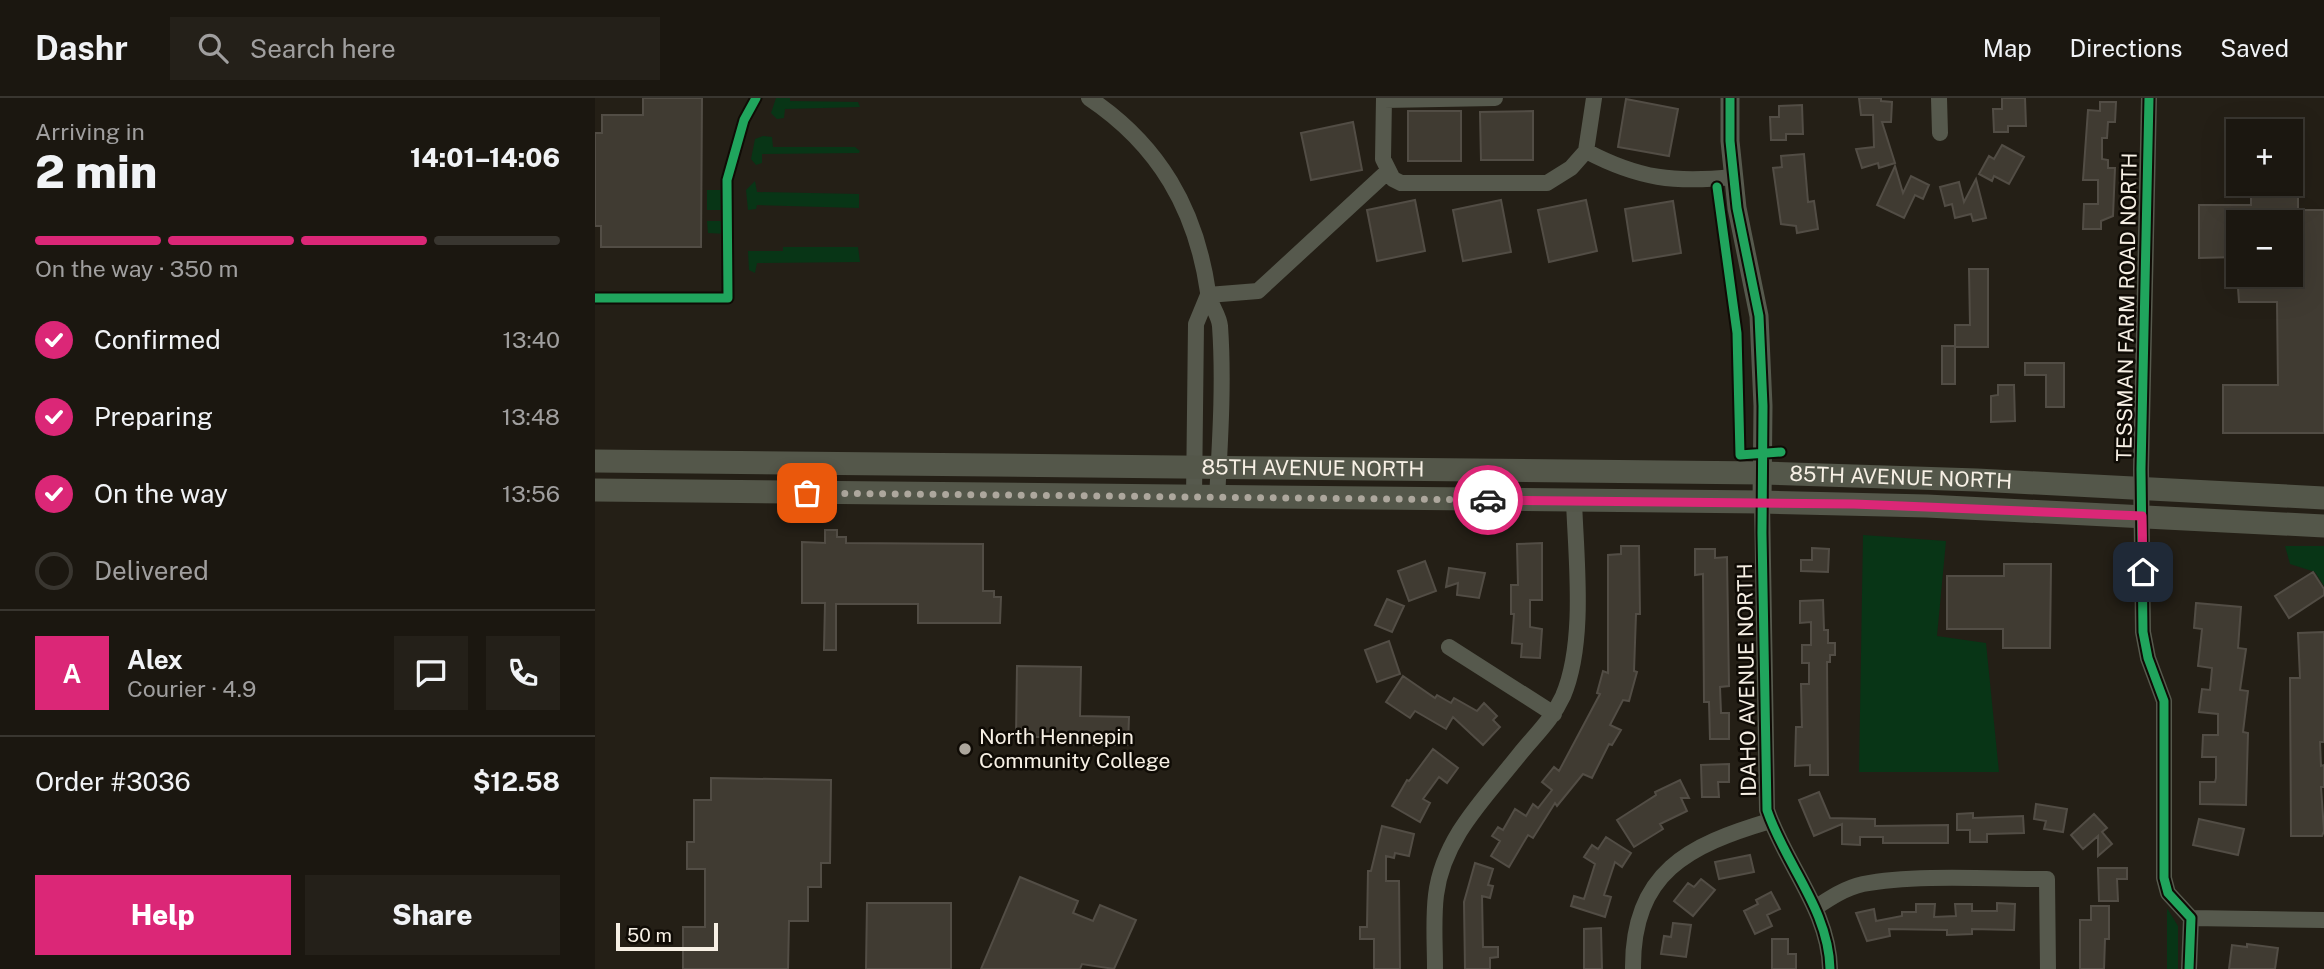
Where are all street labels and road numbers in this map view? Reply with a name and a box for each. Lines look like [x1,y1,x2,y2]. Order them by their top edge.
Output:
street label: TESSMAN FARM ROAD NORTH [2111,152,2142,462]
street label: 85TH AVENUE NORTH [1201,454,1425,482]
street label: 85TH AVENUE NORTH [1789,461,2013,494]
street label: IDAHO AVENUE NORTH [1732,563,1761,797]

